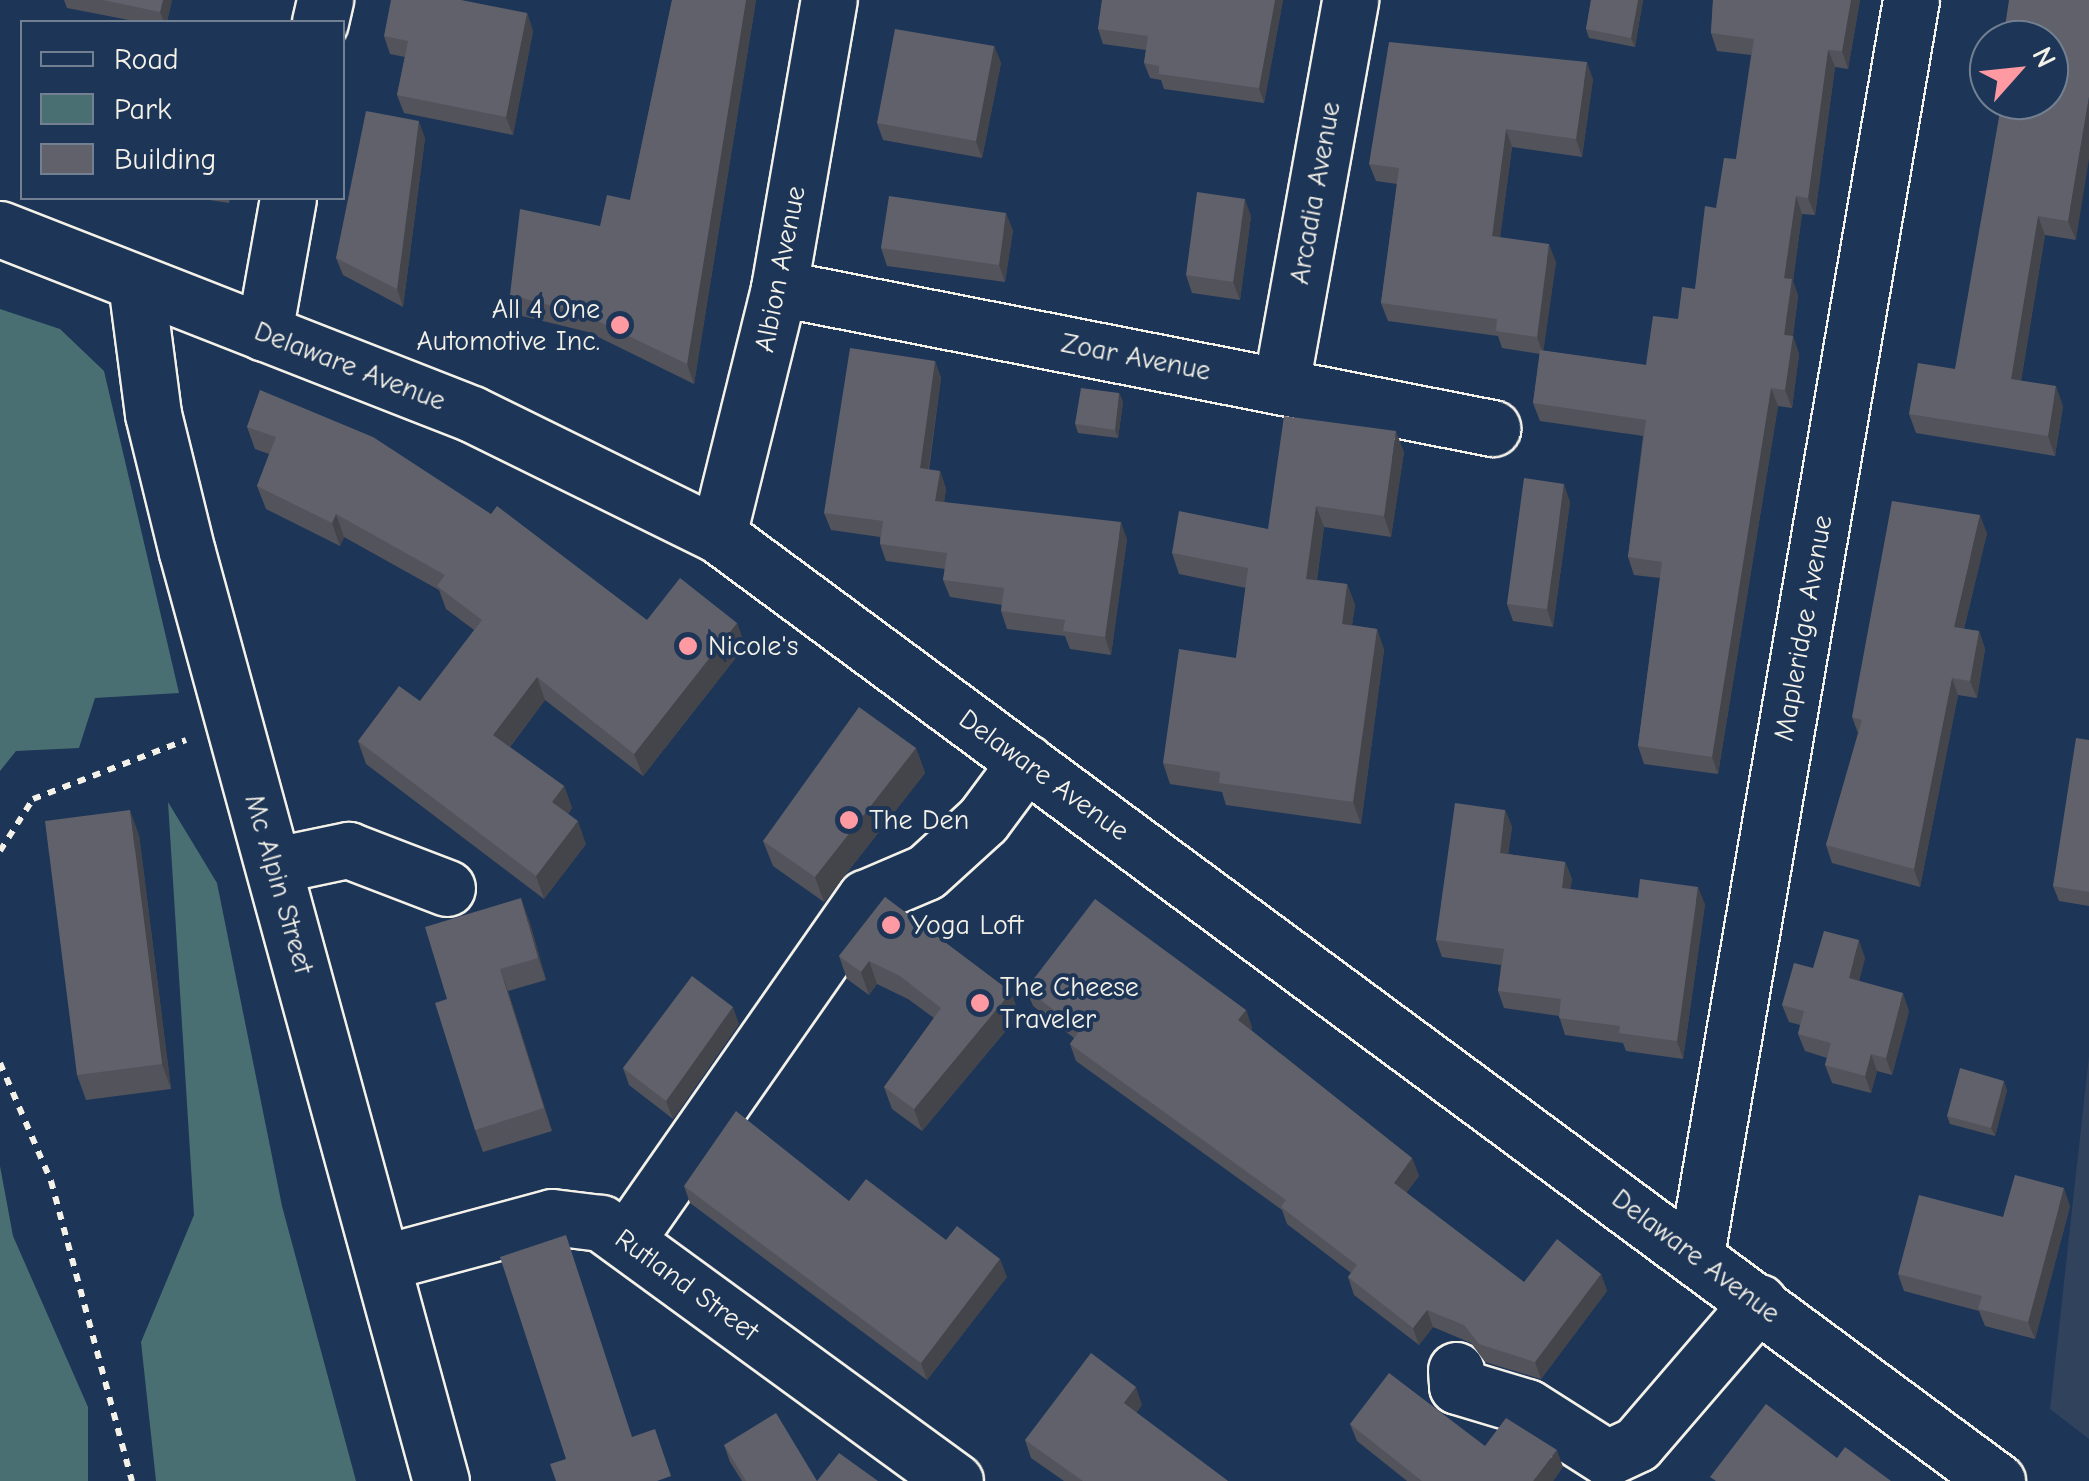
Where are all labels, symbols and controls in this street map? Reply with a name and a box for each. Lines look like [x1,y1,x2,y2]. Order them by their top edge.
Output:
legend [20,20,345,200]
north arrow [1969,20,2069,120]
text: Road [114,42,179,77]
text: N [2026,42,2062,73]
text: Park [114,92,171,127]
street label: Arcadia Avenue [1282,99,1348,287]
text: Building [114,142,217,177]
street label: Albion Avenue [747,183,813,355]
place label: All 4 One Automotive Inc. [417,292,600,358]
street label: Delaware Avenue [250,314,450,418]
marker: All 4 One Automotive Inc. [609,314,631,336]
street label: Zoar Avenue [1059,326,1213,388]
street label: Mapleridge Avenue [1767,512,1839,744]
place label: Nicole's [708,629,798,663]
marker: Nicole's [677,635,699,657]
street label: Delaware Avenue [952,702,1136,848]
street label: Mc Alpin Street [237,791,321,977]
place label: The Den [869,803,969,837]
marker: The Den [838,809,860,831]
place label: Yoga Loft [911,908,1023,942]
marker: Yoga Loft [880,914,902,936]
place label: The Cheese Traveler [1000,970,1139,1036]
marker: The Cheese Traveler [969,992,991,1014]
street label: Delaware Avenue [1605,1182,1787,1330]
street label: Rutland Street [609,1222,765,1348]

